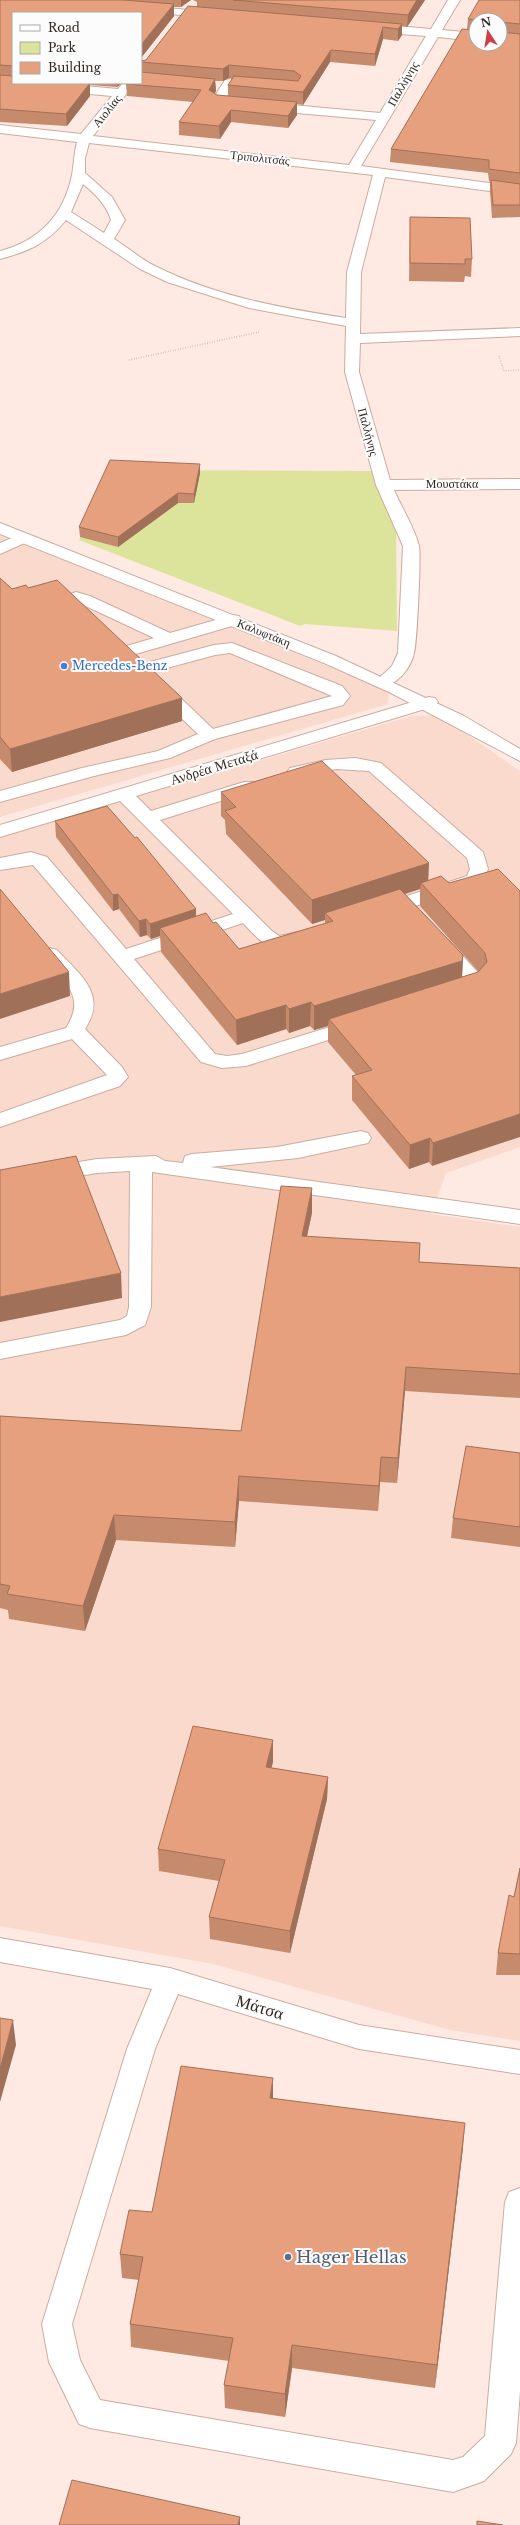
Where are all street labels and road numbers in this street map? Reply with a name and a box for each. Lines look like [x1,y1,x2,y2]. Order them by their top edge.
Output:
street label: Παλλήνης [384,58,421,109]
street label: Αιολίας [89,91,125,130]
street label: Τριπολιτσάς [230,147,291,168]
street label: Παλλήνης [355,406,382,458]
street label: Μουστάκα [426,476,479,491]
street label: Καλυφτάκη [235,615,293,650]
street label: Ανδρέα Μεταξά [168,745,261,789]
street label: Μάτσα [233,1990,286,2025]

